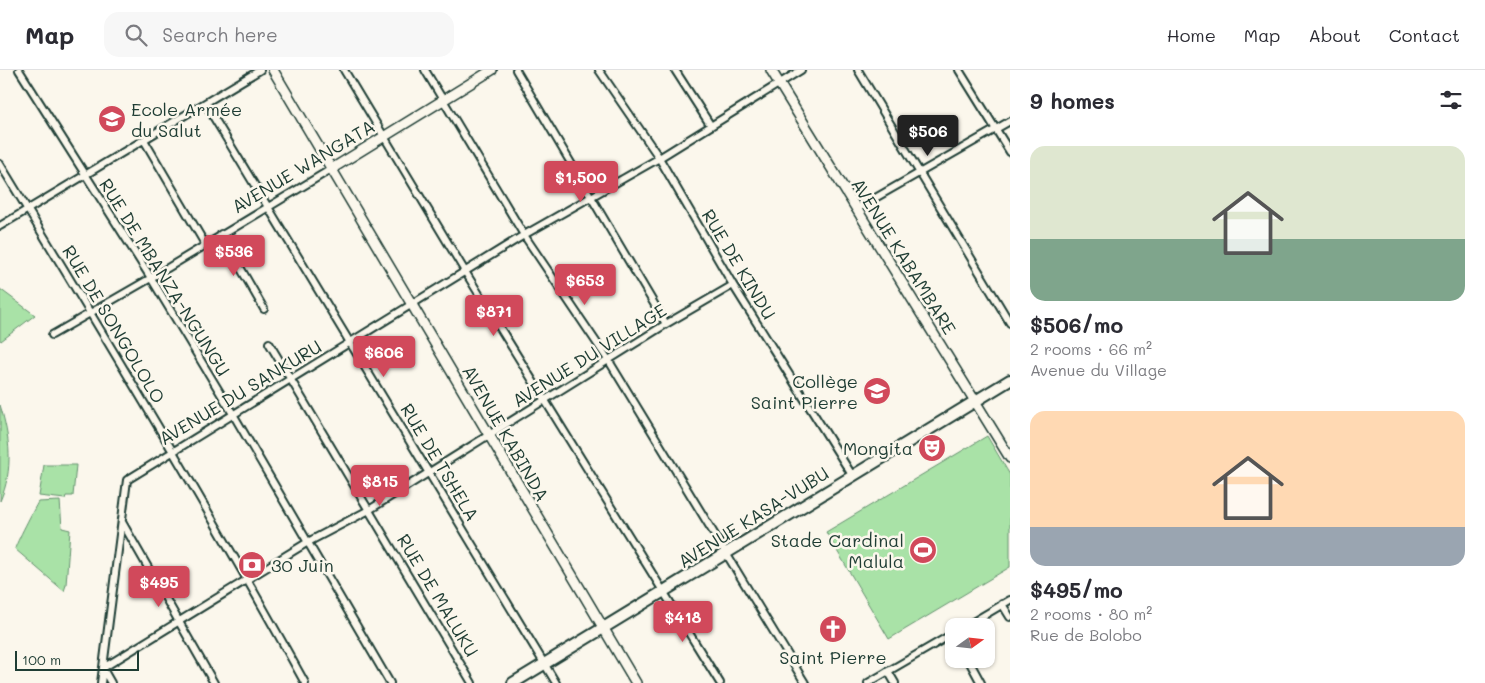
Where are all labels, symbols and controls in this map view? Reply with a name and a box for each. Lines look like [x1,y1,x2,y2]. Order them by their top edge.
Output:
search box [104,12,454,57]
text: Map [25,19,74,50]
icon: search [122,21,150,49]
text: Search here [162,22,278,47]
text: Home [1167,23,1216,47]
text: Map [1244,23,1280,47]
text: About [1308,23,1361,47]
text: Contact [1389,23,1460,47]
icon: filters [1437,86,1465,114]
text: 9 homes [1030,87,1115,114]
place label: Ecole Armée du Salut [131,97,242,142]
school or university icon: Ecole Armée du Salut [97,104,127,134]
street label: AVENUE WANGATA [227,114,379,218]
pin: $506 [898,114,958,157]
text: $506 [908,120,948,141]
pin: $1,500 [540,160,622,203]
text: $1,500 [555,166,607,187]
street label: AVENUE KABAMBARE [846,173,962,339]
street label: RUE DE MBANZA-NGUNGU [94,174,236,380]
icon: home [1203,178,1293,268]
street label: RUE DE KINDU [697,204,781,324]
pin: $536 [204,234,264,277]
street label: RUE DE SONGOLOLO [57,240,171,408]
text: $536 [215,240,253,261]
pin: $653 [555,264,615,306]
text: $653 [566,269,604,290]
pin: $871 [464,294,524,337]
street label: AVENUE DU VILLAGE [507,298,671,412]
text: $871 [476,300,512,321]
text: $506/mo [1030,311,1123,338]
street label: AVENUE DU SANKURU [154,334,326,450]
pin: $606 [354,336,414,378]
text: 2 rooms · 66 m² [1030,338,1152,359]
text: $606 [364,341,404,362]
text: Avenue du Village [1030,359,1167,380]
street label: AVENUE KABINDA [457,361,555,505]
place label: Collège Saint Pierre [751,369,858,414]
school or university icon: Collège Saint Pierre [862,376,892,406]
street label: RUE DE TSHELA [395,399,485,525]
theatre icon: Mongita [917,433,947,463]
place label: Mongita [843,436,913,460]
icon: home [1203,443,1293,533]
street label: AVENUE KASA-VUBU [673,461,833,573]
pin: $815 [350,464,410,507]
text: $815 [362,470,398,491]
place label: Stade Cardinal Malula [771,528,904,573]
street label: RUE DE MALUKU [392,529,484,661]
sports icon: Stade Cardinal Malula [908,535,938,565]
bank icon: 30 Juin [237,550,267,580]
place label: 30 Juin [271,553,334,577]
pin: $495 [129,566,189,608]
text: $495 [140,571,179,592]
text: $495/mo [1030,576,1123,603]
pin: $418 [653,600,713,643]
text: 2 rooms · 80 m² [1030,603,1152,624]
text: $418 [664,606,702,627]
church icon: Saint Pierre [818,614,848,644]
north arrow [945,618,995,668]
map controls [945,618,995,668]
text: Rue de Bolobo [1030,624,1142,645]
place label: Saint Pierre [779,645,887,669]
scale bar [15,648,139,671]
text: 100 m [22,650,61,669]

